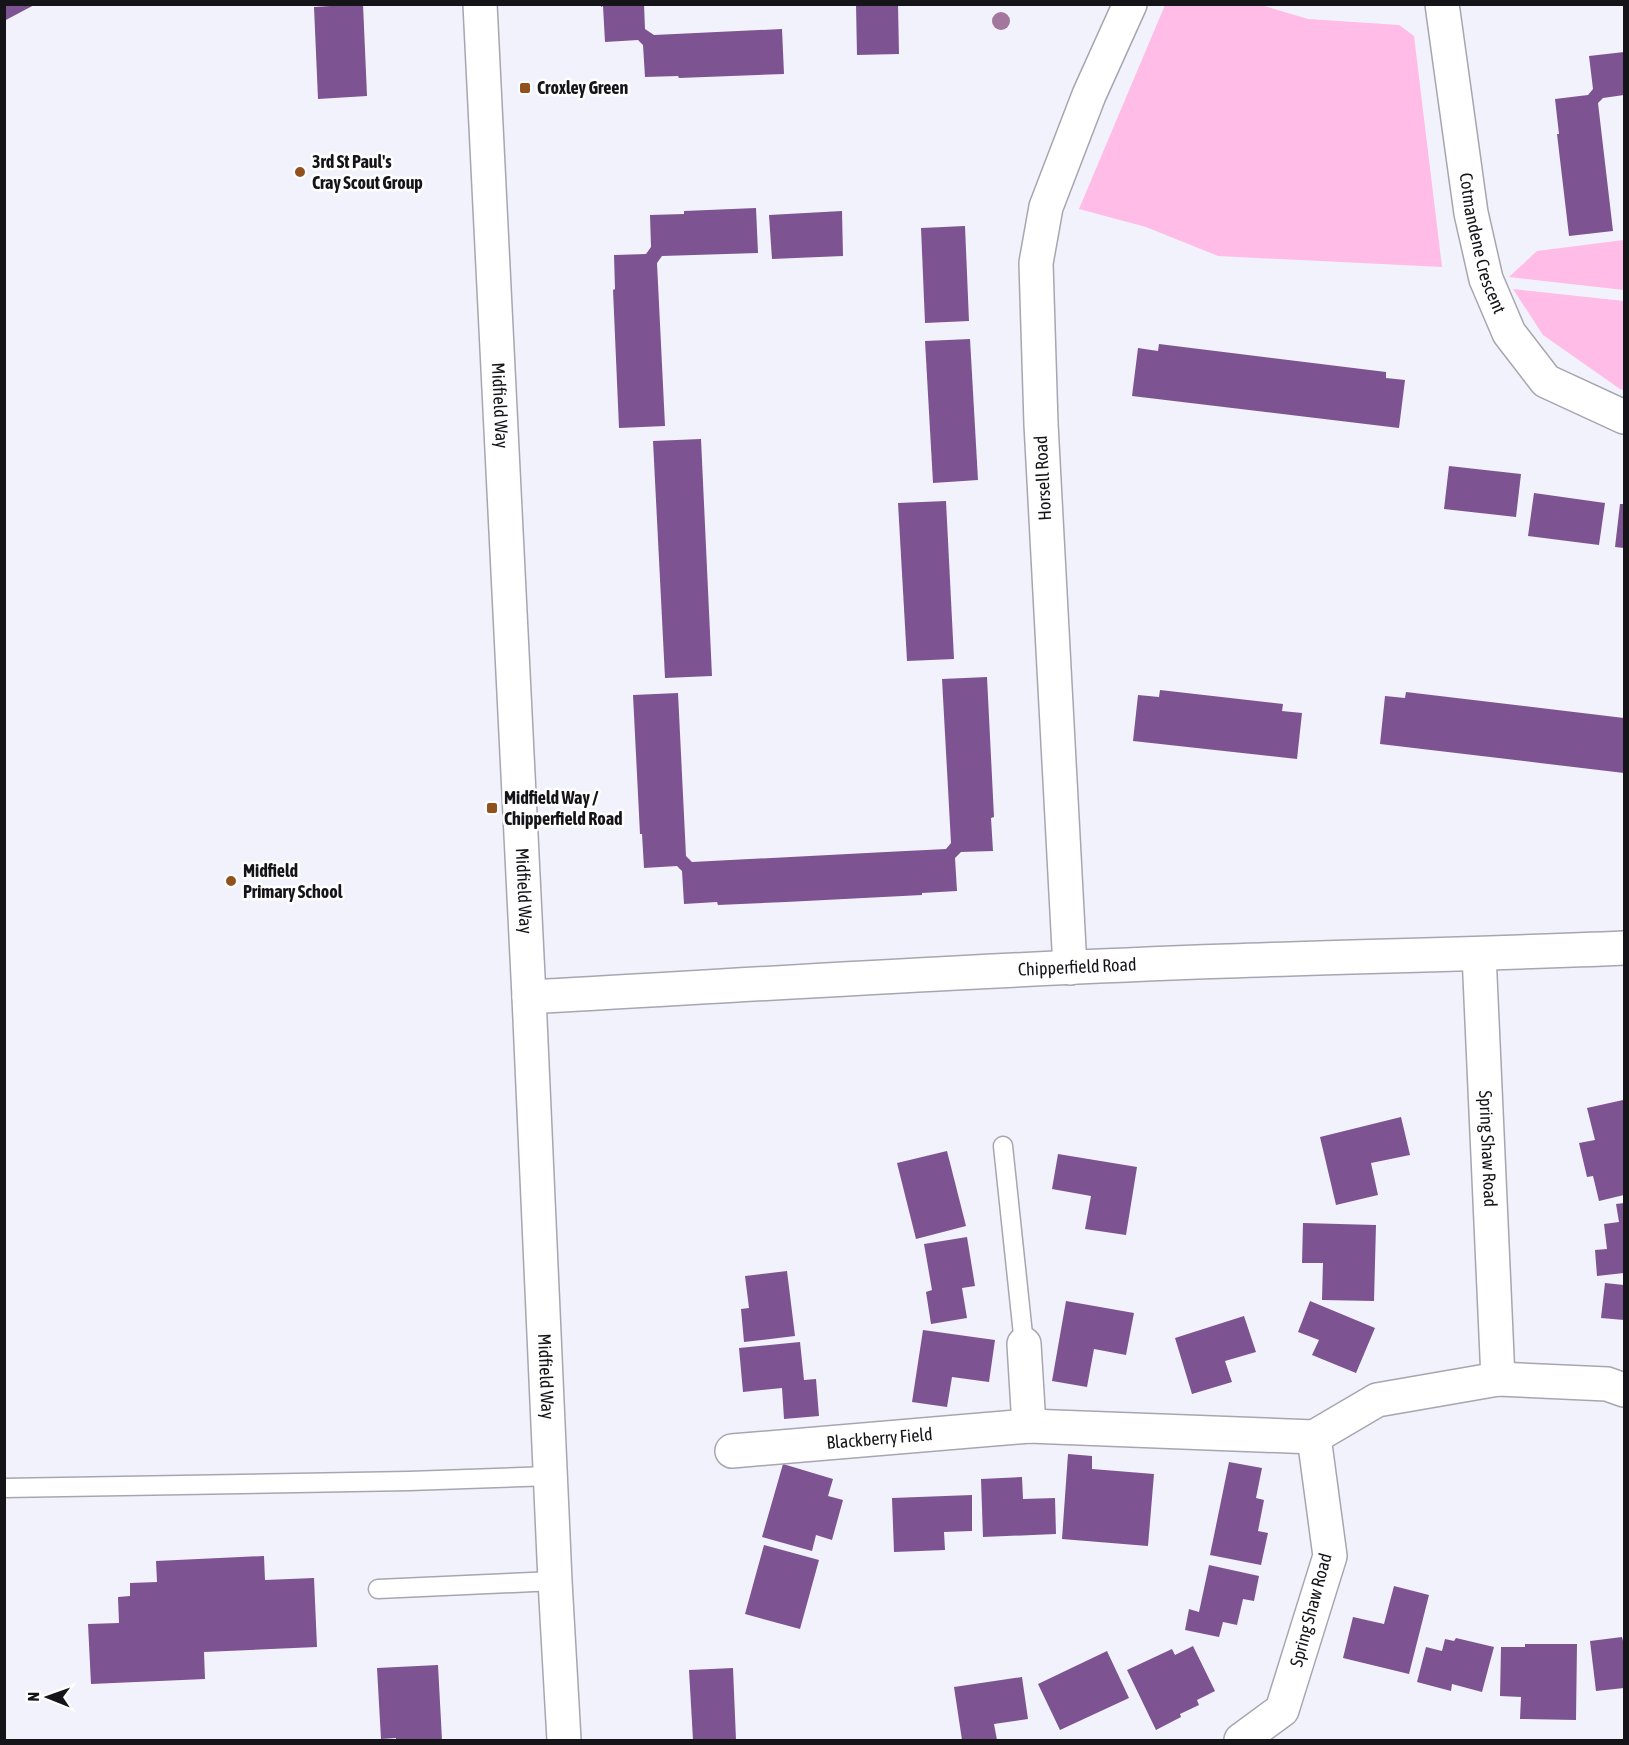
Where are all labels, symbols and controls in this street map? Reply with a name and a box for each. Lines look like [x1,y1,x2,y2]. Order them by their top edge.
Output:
place label: Croxley Green [537,77,629,98]
marker: Croxley Green [518,81,532,95]
place label: 3rd St Paul's Cray Scout Group [312,151,423,193]
marker: 3rd St Paul's Cray Scout Group [293,165,307,179]
street label: Cotmandene Crescent [1456,172,1510,317]
street label: Midfield Way [488,362,513,449]
street label: Horsell Road [1030,435,1055,521]
place label: Midfield Way / Chipperfield Road [504,787,623,829]
marker: Midfield Way / Chipperfield Road [485,801,499,815]
street label: Midfield Way [512,847,537,934]
place label: Midfield Primary School [243,860,343,902]
marker: Midfield Primary School [224,874,238,888]
street label: Chipperfield Road [1017,953,1137,980]
street label: Spring Shaw Road [1475,1090,1501,1208]
street label: Midfield Way [534,1333,559,1420]
street label: Blackberry Field [826,1423,933,1453]
street label: Spring Shaw Road [1285,1551,1336,1669]
north arrow [18,1667,78,1727]
text: N [24,1692,42,1702]

